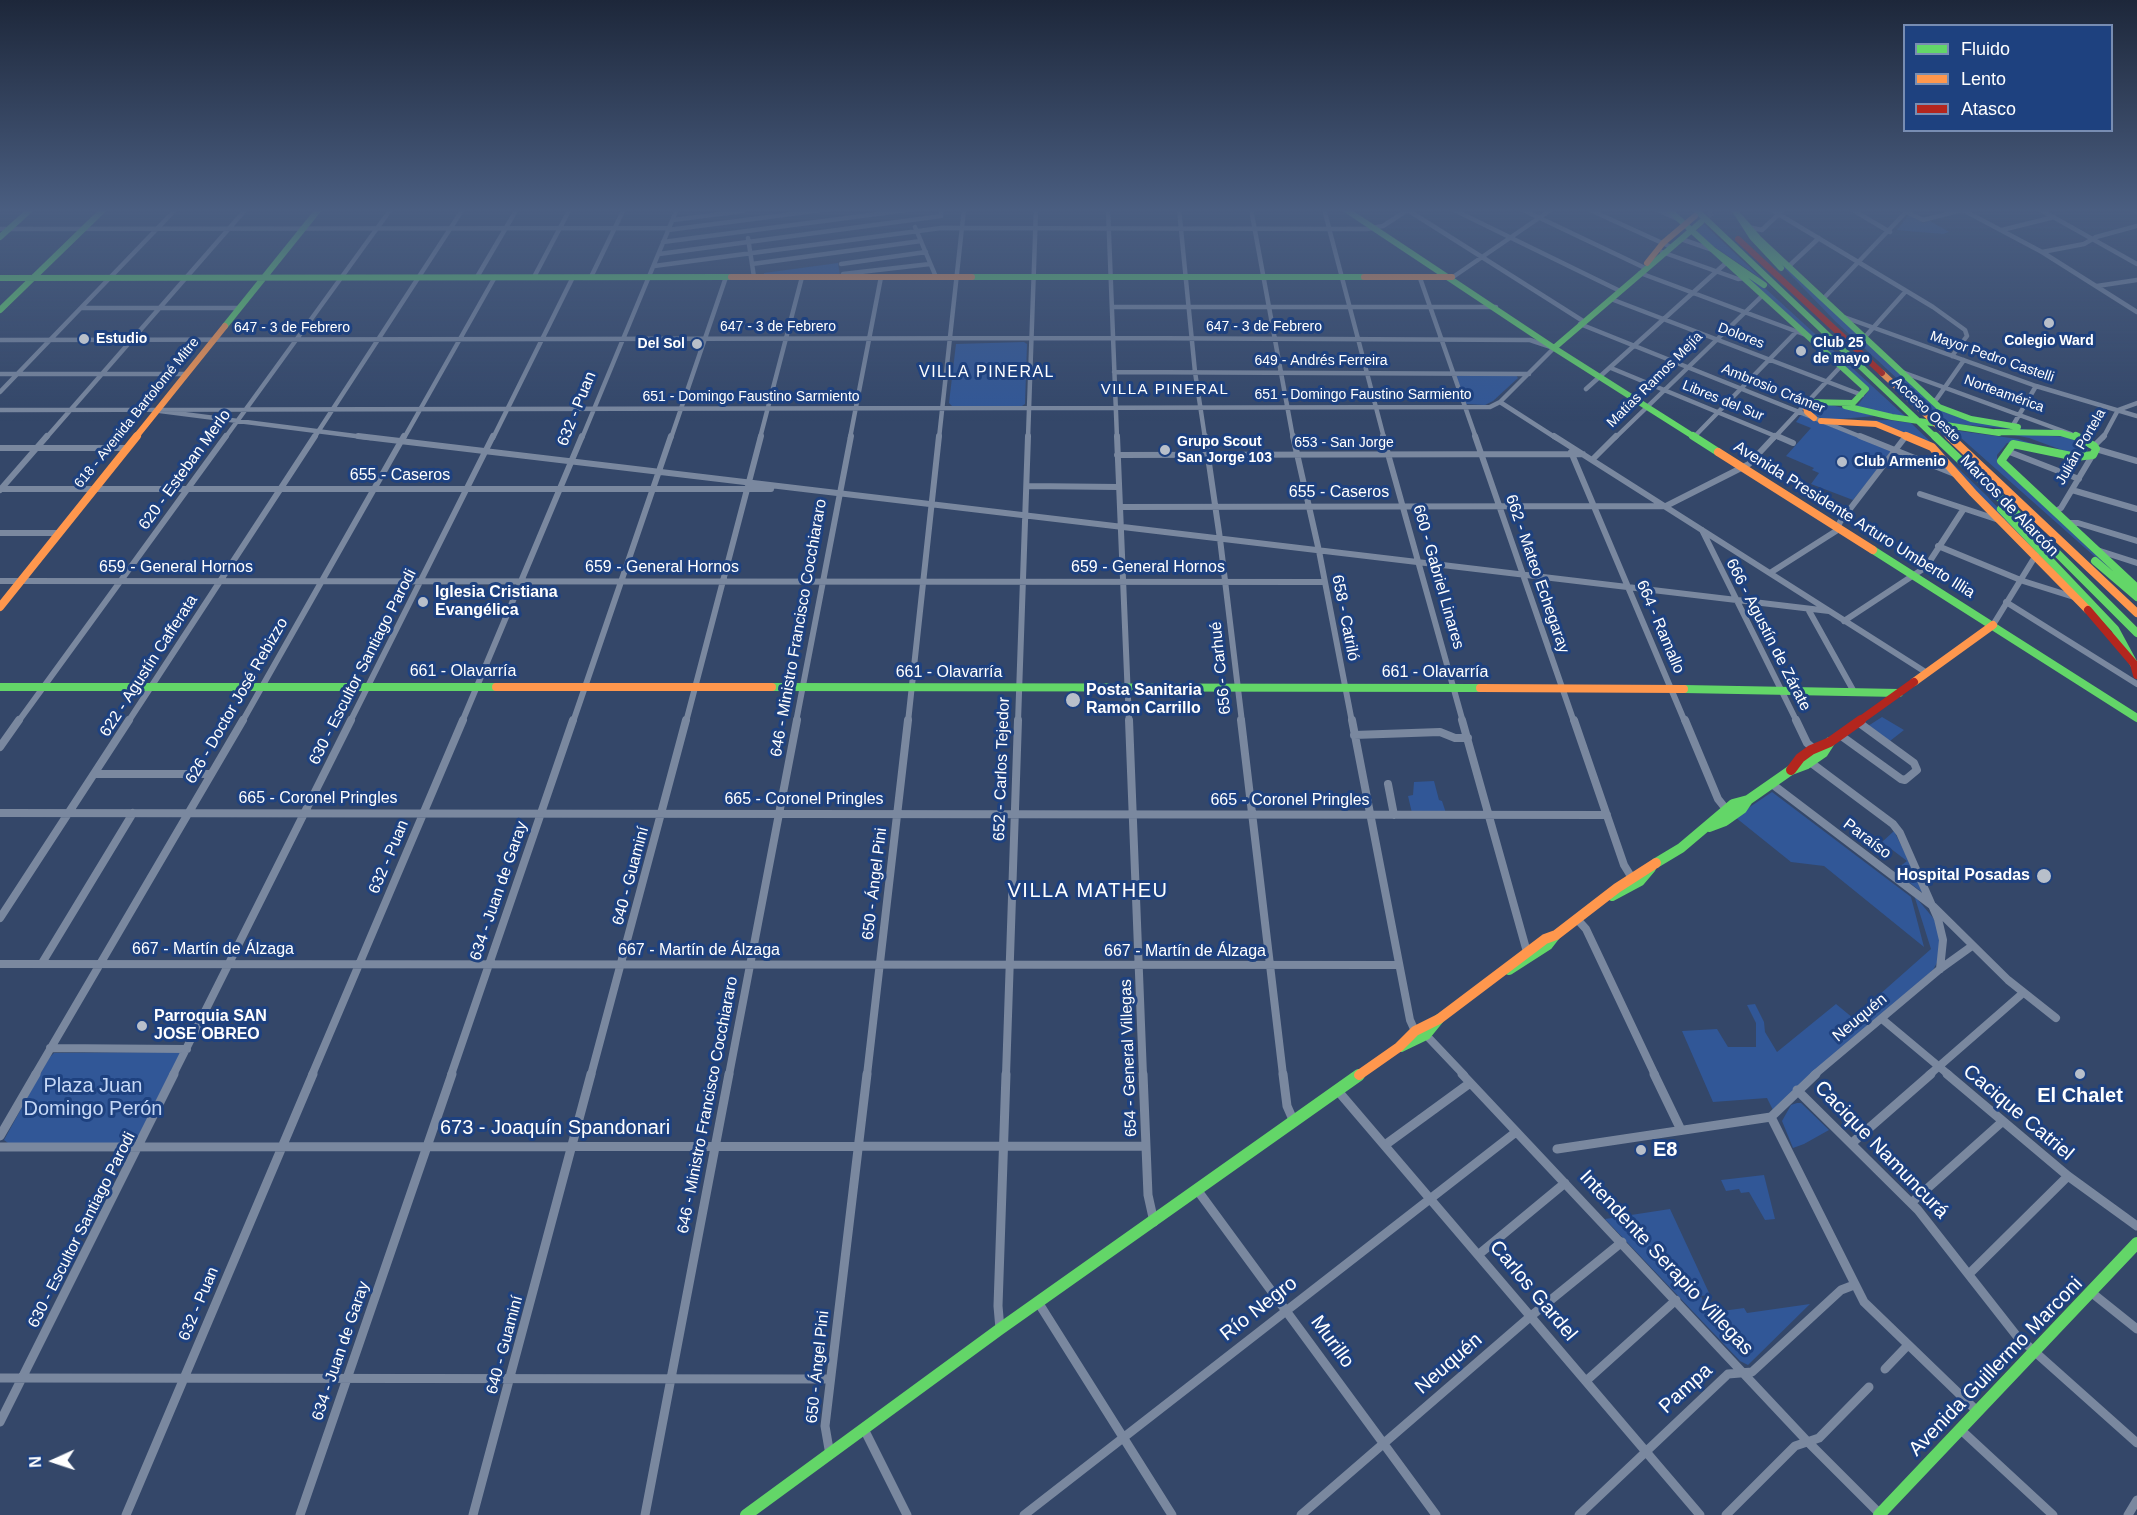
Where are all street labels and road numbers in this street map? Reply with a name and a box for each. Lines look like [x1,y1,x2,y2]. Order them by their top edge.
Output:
street label: 647 - 3 de Febrero [720,319,836,335]
street label: 647 - 3 de Febrero [1206,319,1322,335]
street label: 647 - 3 de Febrero [234,320,350,336]
street label: Dolores [1715,320,1767,352]
street label: Mayor Pedro Castelli [1928,328,2056,386]
street label: Matías Ramos Mejía [1604,329,1706,431]
street label: 618 - Avenida Bartolomé Mitre [71,334,203,492]
street label: 649 - Andrés Ferreira [1254,353,1388,369]
street label: Ambrosio Crámer [1719,361,1827,417]
street label: 632 - Puan [553,369,601,449]
street label: Norteamérica [1962,372,2046,416]
street label: Acceso Oeste [1888,374,1964,446]
street label: Libres del Sur [1680,377,1766,425]
street label: 651 - Domingo Faustino Sarmiento [1254,387,1472,403]
street label: 651 - Domingo Faustino Sarmiento [642,389,860,405]
street label: 620 - Esteban Merlo [135,406,235,534]
street label: Julián Portela [2053,406,2109,488]
street label: 653 - San Jorge [1294,435,1394,451]
street label: Avenida Presidente Arturo Umberto Illia [1730,437,1978,603]
street label: Marcos de Alarcón [1956,451,2062,561]
street label: 655 - Caseros [350,466,450,486]
street label: 655 - Caseros [1289,483,1389,503]
street label: 662 - Mateo Echegaray [1501,492,1573,656]
street label: 646 - Ministro Francisco Cocchiararo [767,498,831,758]
street label: 660 - Gabriel Linares [1408,503,1468,651]
street label: 666 - Agustín de Zárate [1721,556,1815,714]
street label: 659 - General Hornos [99,558,253,578]
street label: 659 - General Hornos [585,558,739,578]
street label: 659 - General Hornos [1071,558,1225,578]
street label: 630 - Escultor Santiago Parodi [305,566,421,768]
street label: 658 - Catriló [1327,573,1363,663]
street label: 664 - Ramallo [1632,577,1688,677]
street label: 622 - Agustín Cafferata [96,592,202,740]
street label: 626 - Doctor José Rebizzo [182,615,292,787]
street label: 656 - Carhué [1207,621,1235,715]
street label: 661 - Olavarría [410,662,516,682]
street label: 661 - Olavarría [896,663,1002,683]
street label: 661 - Olavarría [1382,663,1488,683]
street label: 652 - Carlos Tejedor [990,697,1014,841]
street label: 665 - Coronel Pringles [238,789,398,809]
street label: 665 - Coronel Pringles [724,790,884,810]
street label: 665 - Coronel Pringles [1210,791,1370,811]
street label: Paraíso [1839,815,1895,863]
street label: 632 - Puan [365,817,413,897]
street label: 634 - Juan de Garay [466,819,532,963]
street label: 640 - Guaminí [609,825,653,927]
street label: 650 - Ángel Pini [859,827,891,941]
street label: 667 - Martín de Álzaga [132,940,294,960]
street label: 667 - Martín de Álzaga [618,941,780,961]
street label: 667 - Martín de Álzaga [1104,942,1266,962]
street label: 646 - Ministro Francisco Cocchiararo [674,975,742,1235]
street label: 654 - General Villegas [1117,979,1141,1137]
street label: Neuquén [1829,990,1891,1046]
street label: Cacique Catriel [1958,1060,2078,1166]
street label: Cacique Namuncurá [1809,1076,1953,1224]
street label: 673 - Joaquín Spandonari [440,1116,670,1140]
street label: 630 - Escultor Santiago Parodi [24,1129,140,1331]
street label: Intendente Serapio Villegas [1574,1165,1758,1361]
street label: Carlos Gardel [1484,1236,1582,1346]
street label: 632 - Puan [175,1264,223,1344]
street label: Río Negro [1216,1271,1302,1347]
street label: Avenida Guillermo Marconi [1904,1272,2088,1462]
street label: 634 - Juan de Garay [308,1279,374,1423]
street label: 640 - Guaminí [483,1294,527,1396]
street label: 650 - Ángel Pini [803,1310,833,1424]
street label: Murillo [1305,1311,1359,1373]
street label: Neuquén [1410,1328,1488,1400]
street label: Pampa [1654,1359,1718,1419]

